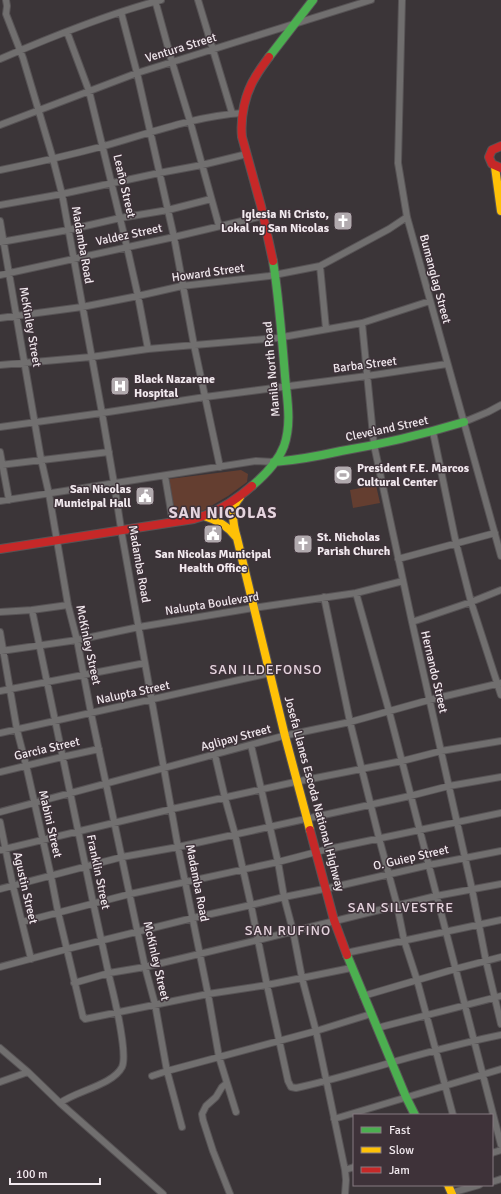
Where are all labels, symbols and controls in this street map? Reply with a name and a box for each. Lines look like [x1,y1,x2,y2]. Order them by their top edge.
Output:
street label: Ventura Street [143,30,219,66]
street label: Leaño Street [109,153,139,219]
street label: Madamba Road [68,205,96,285]
place label: Iglesia Ni Cristo, Lokal ng San Nicolas [221,207,330,236]
church icon: Iglesia Ni Cristo, Lokal ng San Nicolas [332,210,354,232]
street label: Valdez Street [94,221,164,249]
street label: Bumanglag Street [416,233,454,325]
street label: Howard Street [171,260,245,286]
street label: McKinley Street [16,286,44,368]
street label: Manila North Road [260,321,284,417]
street label: Barba Street [332,354,398,376]
place label: Black Nazarene Hospital [134,372,215,401]
hospital icon: Black Nazarene Hospital [109,375,131,397]
street label: Cleveland Street [344,413,430,445]
place label: President F.E. Marcos Cultural Center [357,461,470,490]
sports icon: President F.E. Marcos Cultural Center [332,464,354,486]
place label: San Nicolas Municipal Hall [54,482,132,511]
public building icon: San Nicolas Municipal Hall [134,485,156,507]
district label: SAN NICOLAS [169,503,277,523]
public building icon: San Nicolas Municipal Health Office [202,523,224,545]
street label: Madamba Road [125,524,153,604]
place label: St. Nicholas Parish Church [317,530,391,559]
church icon: St. Nicholas Parish Church [292,533,314,555]
place label: San Nicolas Municipal Health Office [155,547,271,576]
street label: Nalupta Boulevard [164,589,260,619]
street label: McKinley Street [72,604,104,686]
street label: Hernando Street [417,629,451,715]
district label: SAN ILDEFONSO [209,661,323,678]
street label: Nalupta Street [95,678,171,708]
street label: Josefa Llanes Escoda National Highway [281,695,347,894]
street label: Aglipay Street [199,721,273,755]
street label: Garcia Street [13,734,81,764]
street label: Mabini Street [35,789,65,859]
street label: Franklin Street [83,833,113,911]
street label: O. Guiep Street [372,842,450,874]
street label: Madamba Road [182,843,212,923]
street label: Agustin Street [9,851,41,925]
district label: SAN SILVESTRE [348,899,454,916]
street label: McKinley Street [140,920,172,1002]
district label: SAN RUFINO [245,922,331,939]
legend [353,1114,493,1186]
text: Fast [389,1123,410,1138]
text: Slow [389,1143,414,1158]
scale bar [10,1160,100,1186]
text: Jam [389,1163,410,1178]
text: 100 m [16,1167,48,1182]

